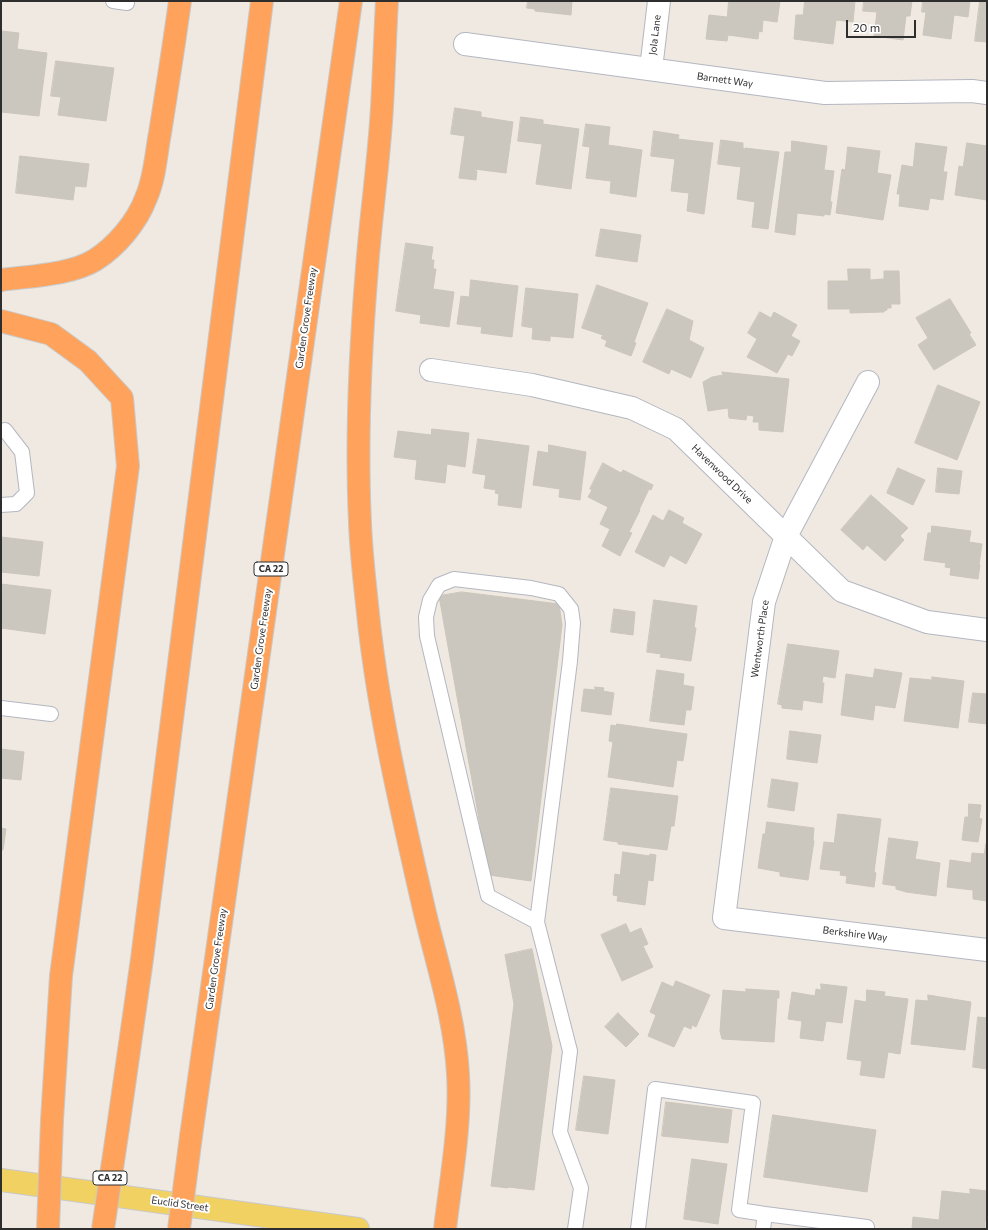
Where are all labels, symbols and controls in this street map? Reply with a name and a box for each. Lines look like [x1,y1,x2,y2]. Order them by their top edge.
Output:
scale bar [848,12,918,38]
street label: Jola Lane [647,14,663,56]
text: 20 m [853,20,880,34]
street label: Barnett Way [696,70,754,90]
street label: Garden Grove Freeway [293,267,319,369]
street label: Havenwood Drive [689,442,755,506]
road number: CA 22 [254,562,288,576]
street label: Garden Grove Freeway [248,588,274,690]
street label: Wentworth Place [749,599,771,679]
street label: Garden Grove Freeway [203,908,229,1010]
street label: Berkshire Way [822,924,888,944]
road number: CA 22 [93,1171,127,1185]
street label: Euclid Street [151,1194,209,1214]

